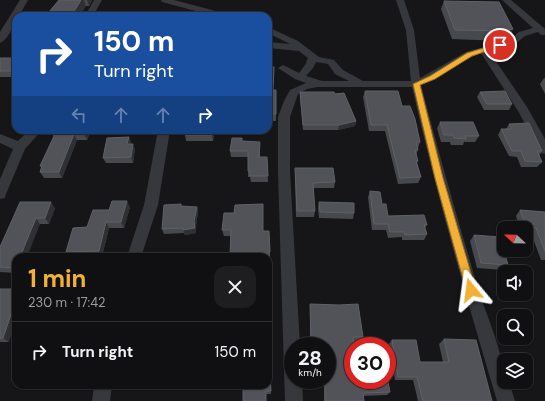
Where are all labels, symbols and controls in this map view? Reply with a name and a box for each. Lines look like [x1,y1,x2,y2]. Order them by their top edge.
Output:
text: 150 m [94,23,174,60]
icon: right [28,28,80,80]
pin [483,28,517,62]
icon: arrive [489,34,511,56]
text: Turn right [94,59,174,83]
icon: left [68,104,90,126]
icon: ahead [110,104,132,126]
icon: ahead [152,104,174,126]
icon: right [194,104,216,126]
north arrow [497,221,533,257]
map controls [497,221,533,389]
text: 1 min [28,263,86,294]
button: sound [497,265,533,301]
button: close [214,266,256,308]
position arrow [450,269,492,311]
text: 230 m · 17:42 [28,294,106,311]
button: search [497,309,533,345]
speed limit sign: 30 [344,337,396,389]
icon: right [28,341,50,363]
text: Turn right [62,342,133,362]
text: 150 m [215,342,256,362]
text: 28 [298,345,322,371]
button: layers [497,353,533,389]
text: km/h [298,366,322,379]

